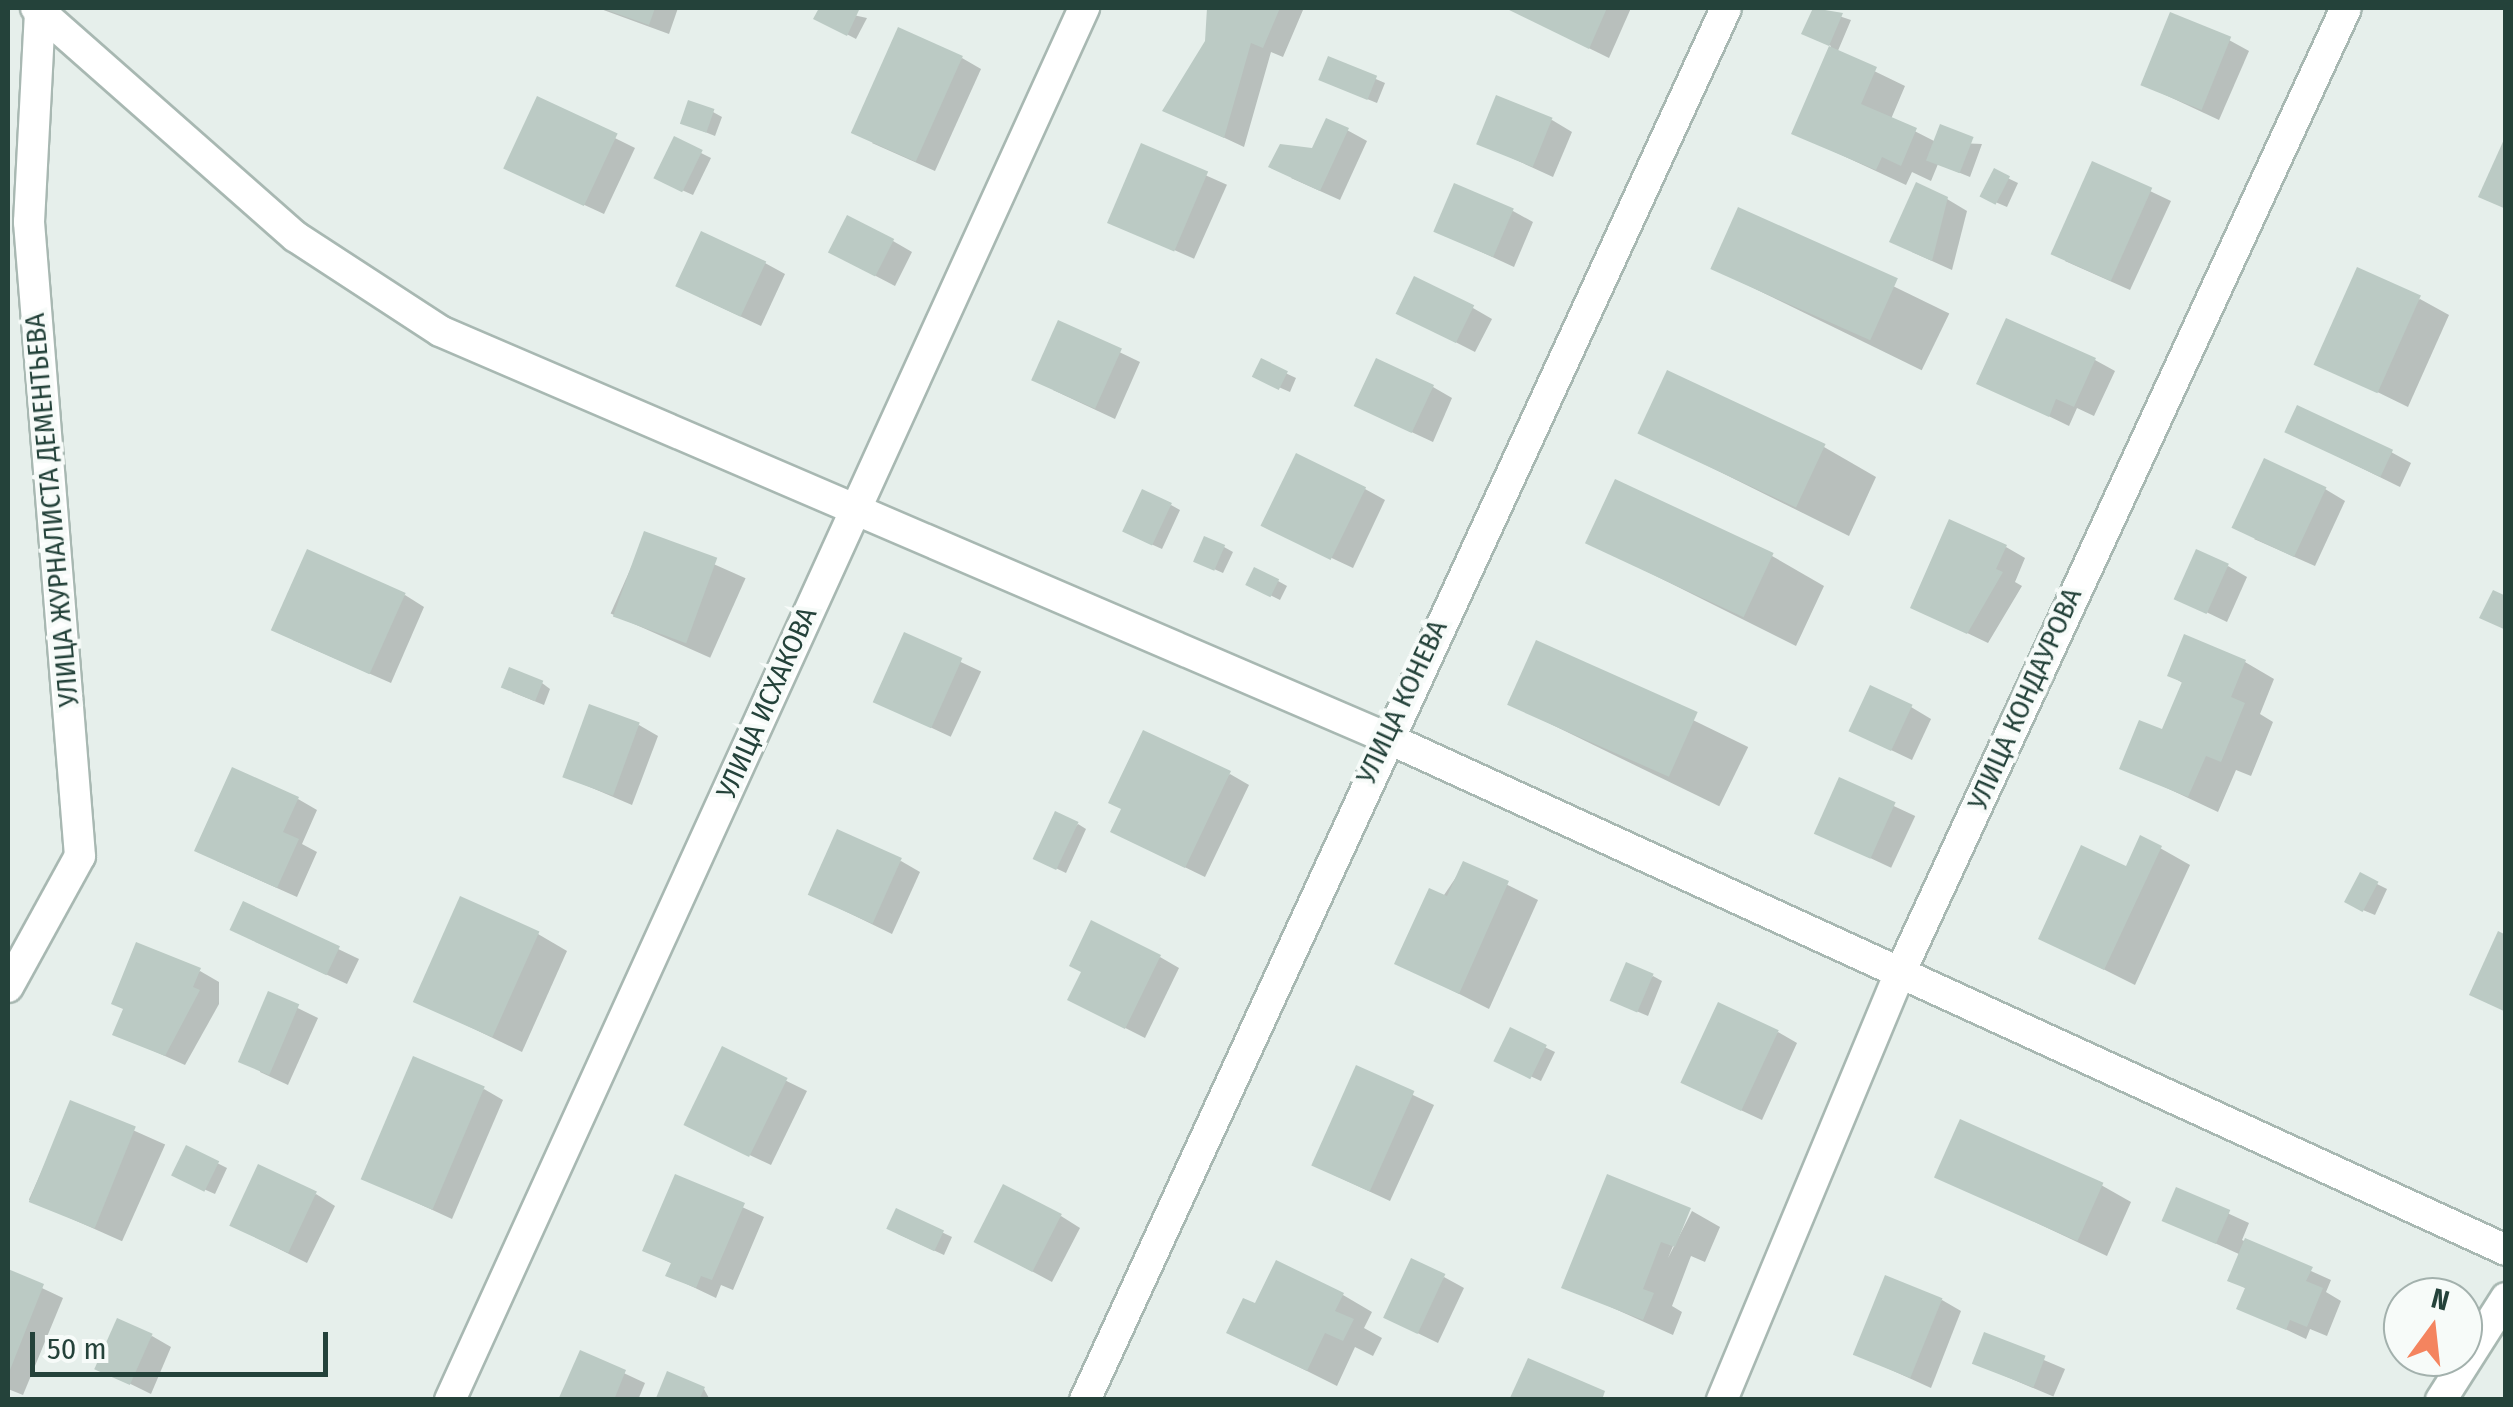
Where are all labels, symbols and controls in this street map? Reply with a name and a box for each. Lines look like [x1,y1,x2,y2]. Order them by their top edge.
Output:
street label: УЛИЦА ЖУРНАЛИСТА ДЕМЕНТЬЕВА [18,312,86,708]
street label: УЛИЦА КОНДАУРОВА [1961,583,2089,815]
street label: УЛИЦА ИСХАКОВА [710,602,824,804]
street label: УЛИЦА КОНЕВА [1349,615,1455,789]
north arrow [2383,1277,2483,1377]
text: N [2428,1281,2453,1318]
scale bar [35,1312,332,1374]
text: 50 m [47,1331,107,1367]

